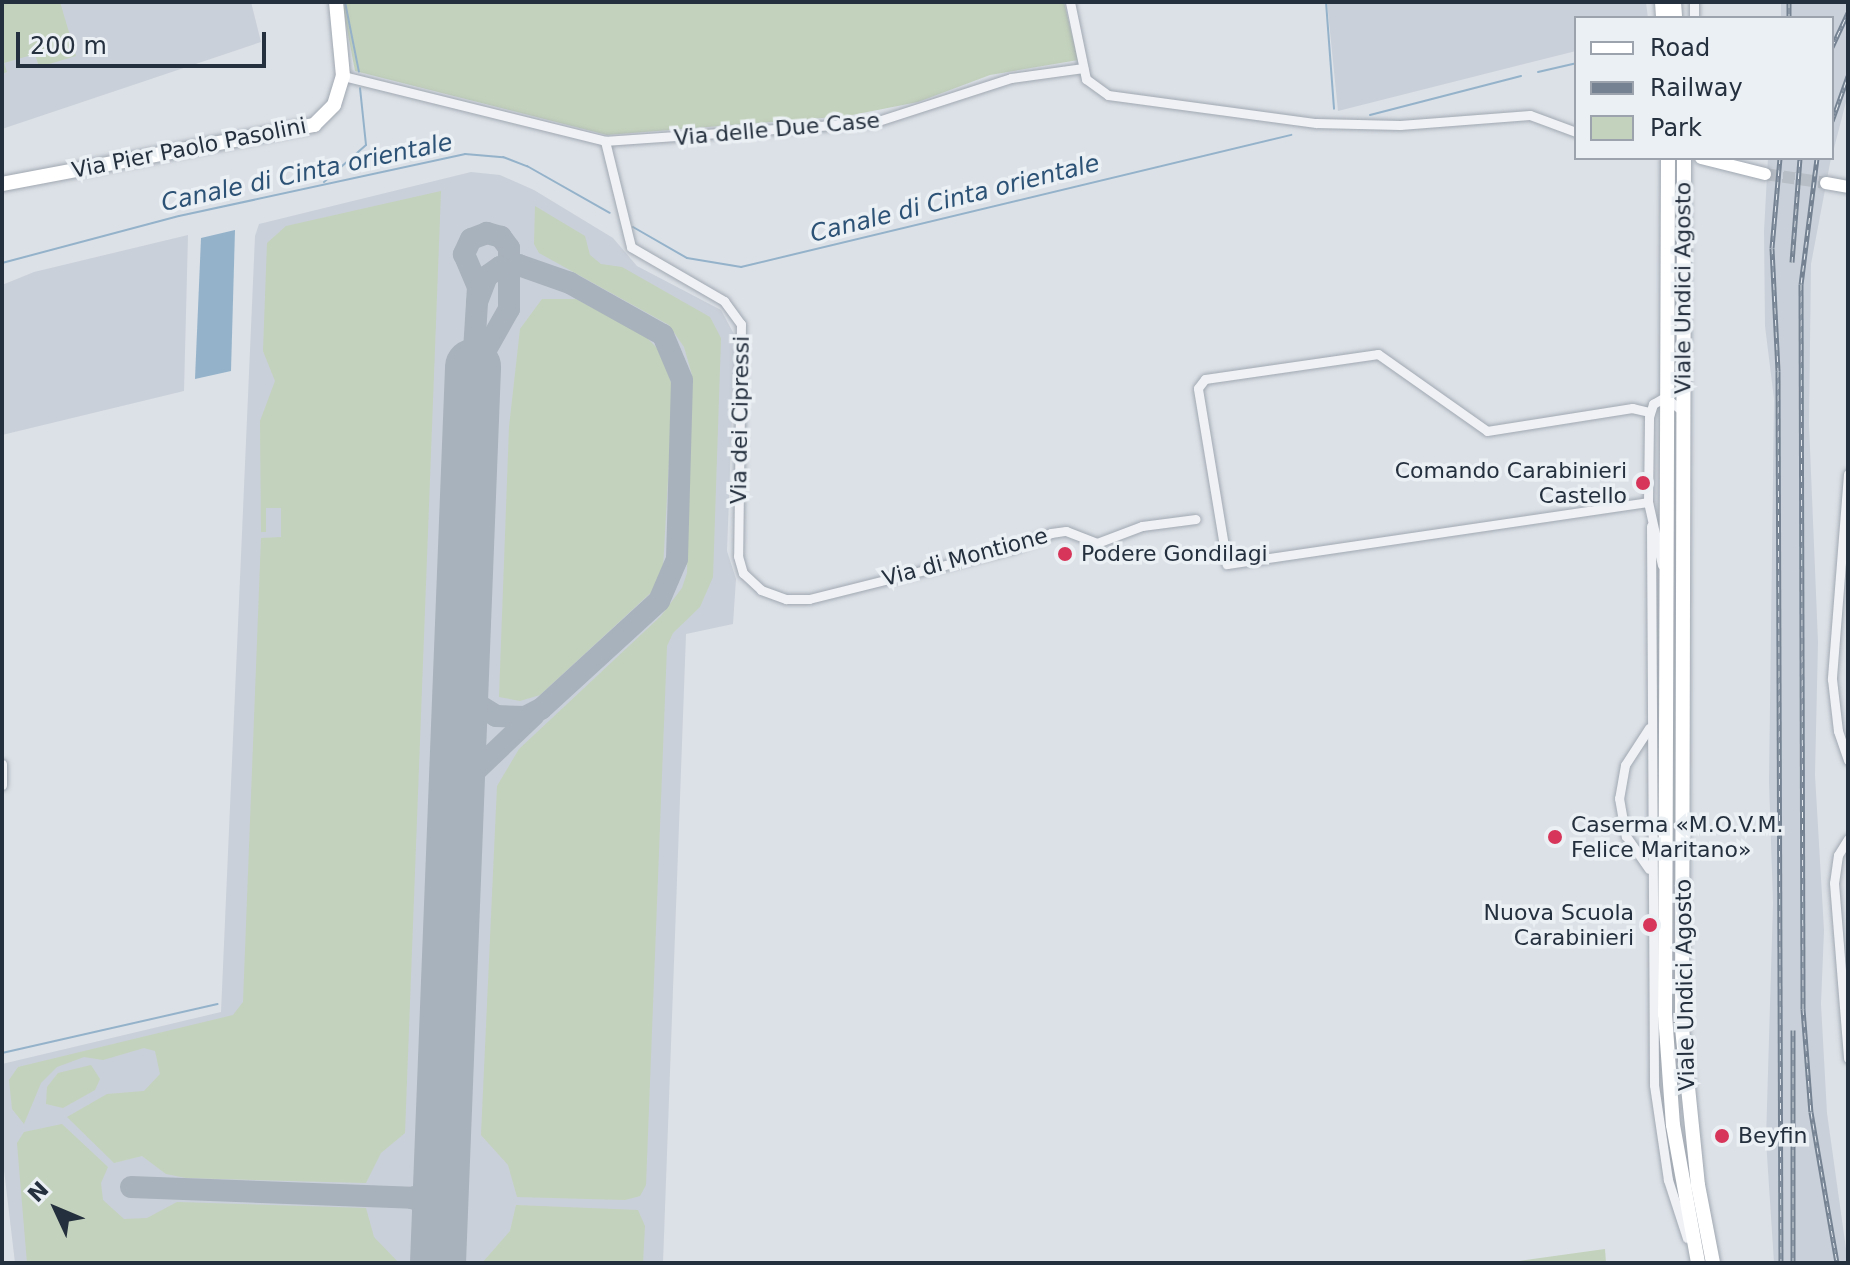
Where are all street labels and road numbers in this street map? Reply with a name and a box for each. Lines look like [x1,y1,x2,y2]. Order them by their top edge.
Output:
street label: Via delle Due Case [673,107,881,151]
street label: Via Pier Paolo Pasolini [69,112,309,184]
street label: Viale Undici Agosto [1670,182,1696,394]
street label: Via dei Cipressi [725,336,755,504]
street label: Via di Montione [879,522,1051,592]
street label: Viale Undici Agosto [1670,879,1700,1091]

